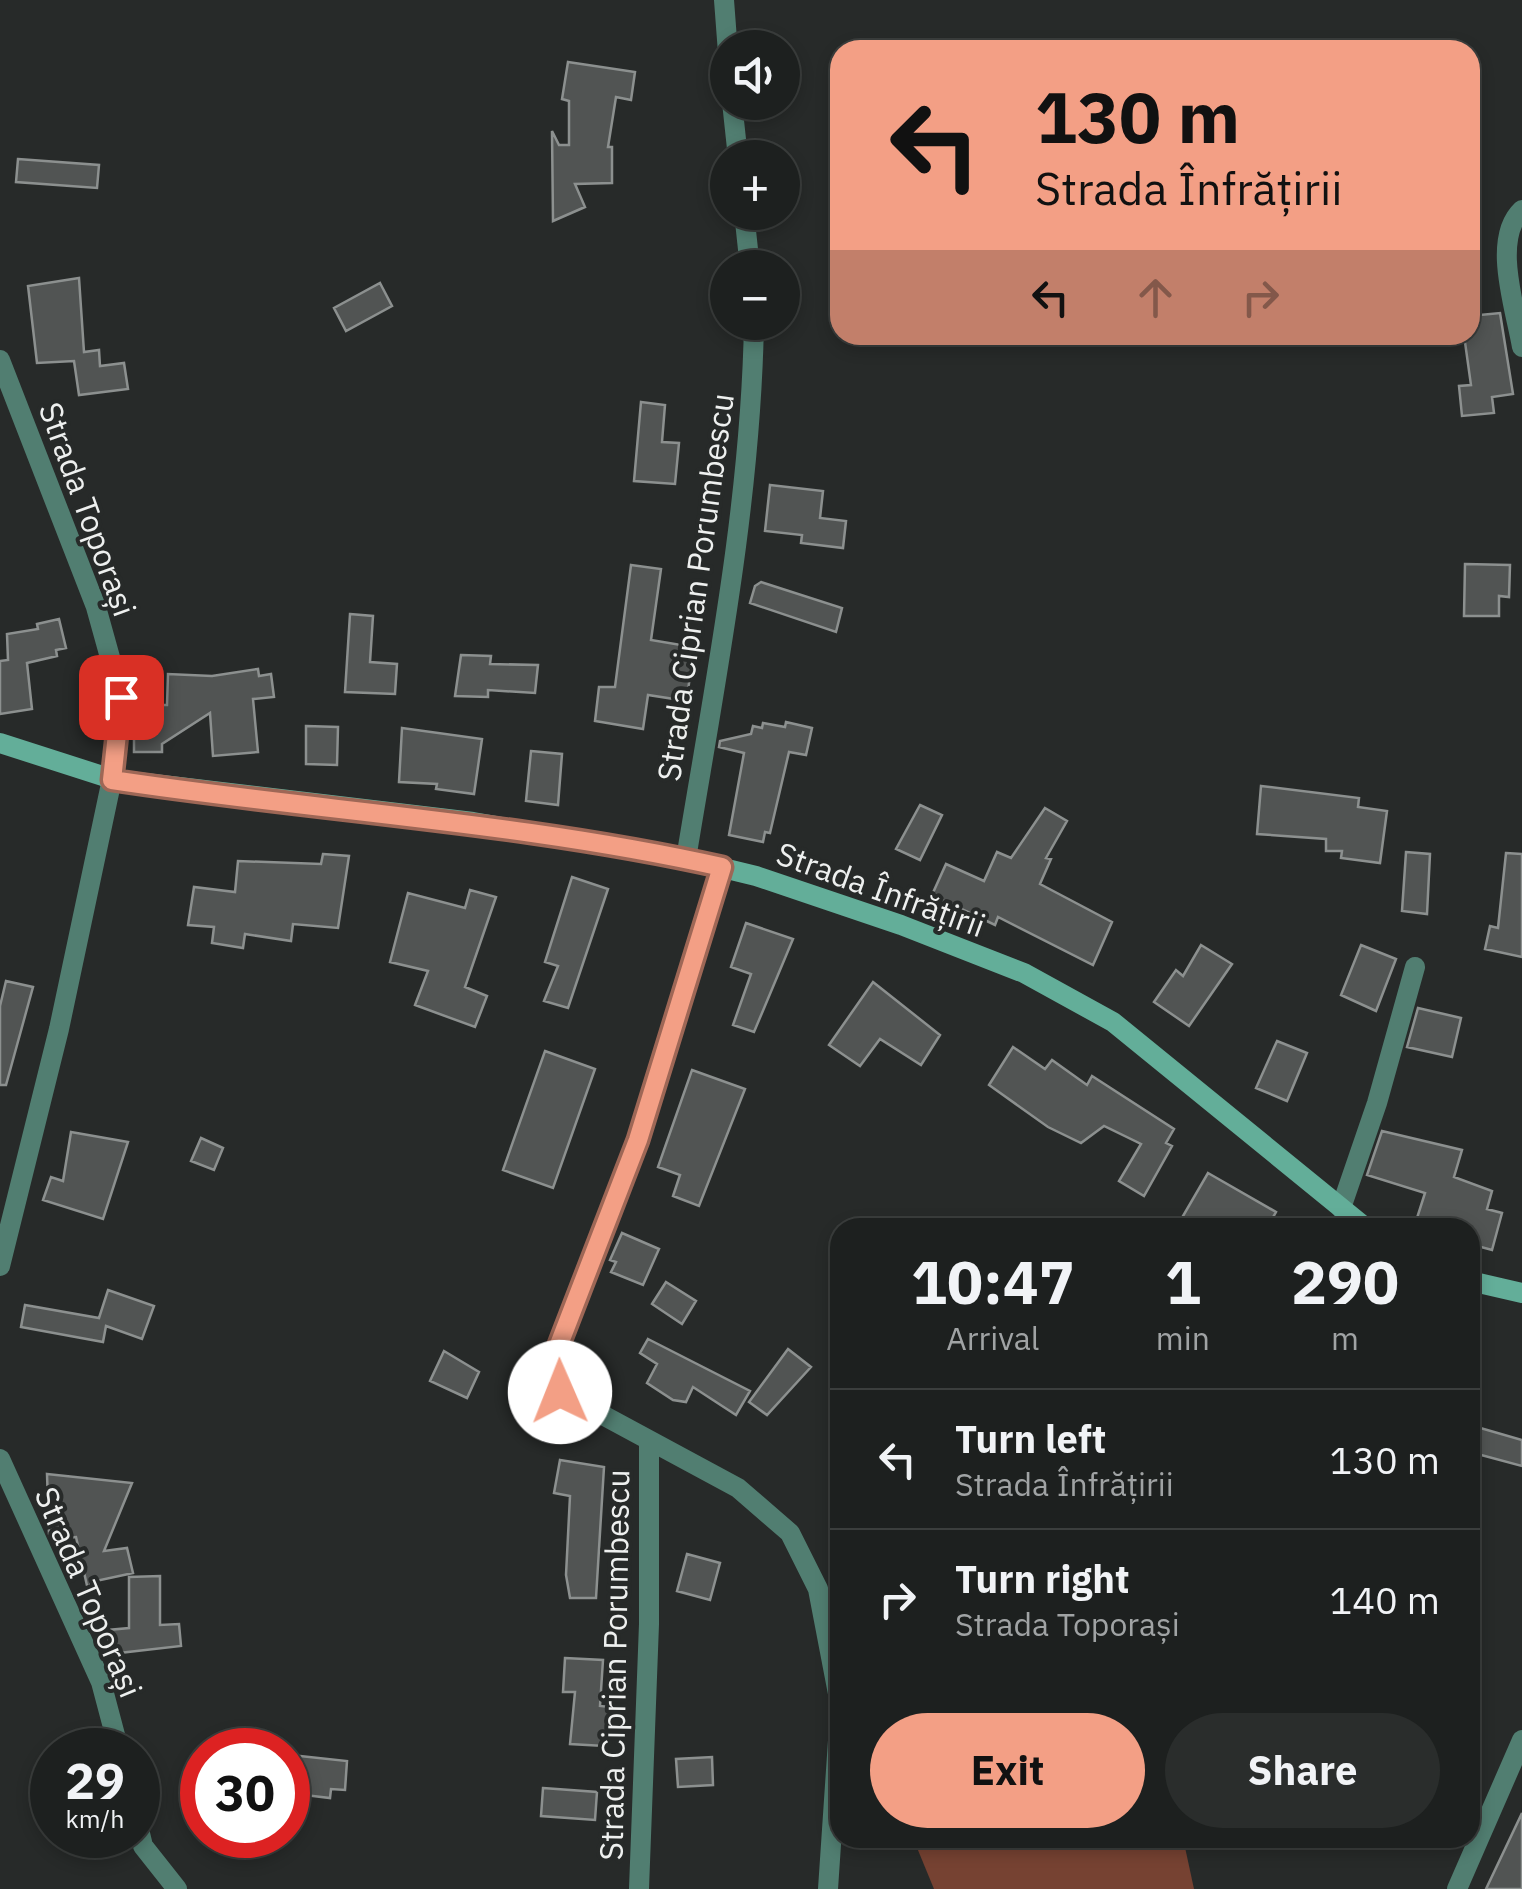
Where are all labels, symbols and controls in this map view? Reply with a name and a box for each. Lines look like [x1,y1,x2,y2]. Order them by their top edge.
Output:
map controls [710,30,800,340]
button: sound [710,30,800,120]
text: 130 m [1035,71,1240,162]
icon: left [870,80,1000,210]
button: + [710,140,800,230]
text: Strada Înfrățirii [1035,159,1343,217]
button: − [710,250,800,340]
icon: left [1023,270,1078,325]
icon: ahead [1128,270,1183,325]
icon: right [1233,270,1288,325]
street label: Strada Ciprian Porumbescu [647,390,743,784]
street label: Strada Toporași [30,396,146,622]
pin [79,655,164,740]
icon: arrive [94,670,149,725]
street label: Strada Înfrățirii [771,832,991,946]
text: 10:47 [911,1242,1075,1321]
text: 1 [1165,1242,1201,1321]
text: 290 [1291,1242,1399,1321]
text: Arrival [946,1317,1040,1359]
text: min [1156,1317,1210,1359]
text: m [1331,1317,1359,1359]
position arrow [508,1340,612,1444]
text: Turn left [955,1414,1106,1463]
icon: left [870,1432,925,1487]
text: 130 m [1329,1435,1440,1484]
text: Strada Înfrățirii [955,1463,1174,1505]
street label: Strada Ciprian Porumbescu [590,1469,638,1861]
street label: Strada Toporași [26,1480,152,1704]
text: Turn right [955,1554,1130,1603]
icon: right [870,1572,925,1627]
text: 140 m [1329,1575,1440,1624]
text: Strada Toporași [955,1603,1180,1645]
button: Exit [870,1713,1145,1828]
button: Share [1165,1713,1440,1828]
speed limit sign: 30 [180,1728,310,1858]
text: 29 [65,1748,125,1813]
text: km/h [66,1802,124,1835]

